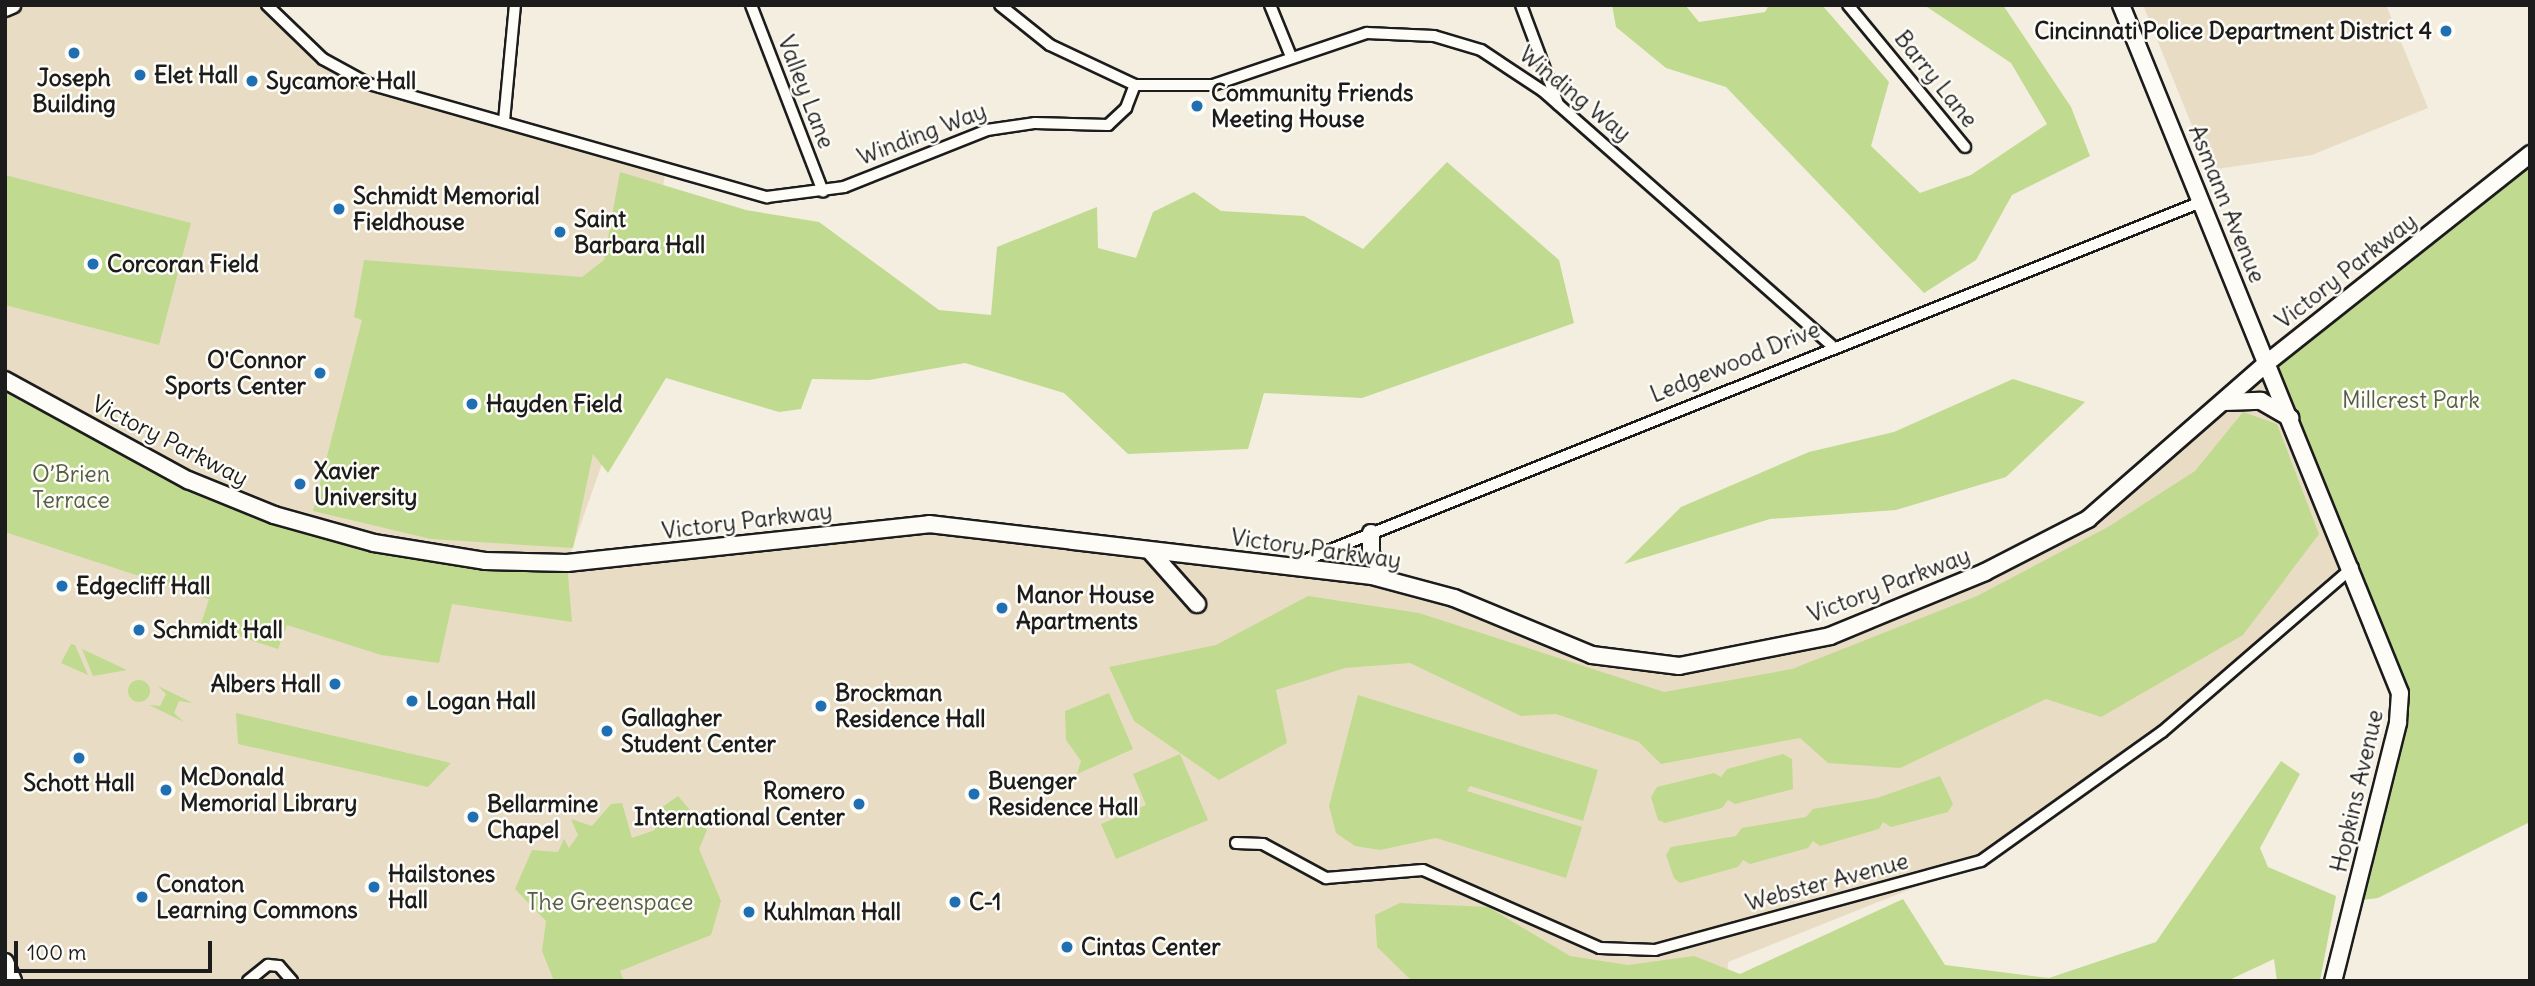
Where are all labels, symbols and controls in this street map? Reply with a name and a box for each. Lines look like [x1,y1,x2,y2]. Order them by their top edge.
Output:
place label: Cincinnati Police Department District 4 [2034,17,2432,45]
marker: Cincinnati Police Department District 4 [2438,23,2454,39]
street label: Barry Lane [1889,25,1983,133]
street label: Valley Lane [772,32,840,152]
street label: Winding Way [1514,41,1636,147]
marker: Joseph Building [66,45,82,61]
place label: Elet Hall [154,61,238,89]
place label: Joseph Building [32,64,116,118]
marker: Elet Hall [132,67,148,83]
place label: Sycamore Hall [266,67,416,95]
marker: Sycamore Hall [244,73,260,89]
place label: Community Friends Meeting House [1211,79,1414,133]
street label: Winding Way [854,97,990,171]
marker: Community Friends Meeting House [1189,98,1205,114]
street label: Asmann Avenue [2183,121,2271,287]
place label: Schmidt Memorial Fieldhouse [353,182,540,236]
marker: Schmidt Memorial Fieldhouse [331,201,347,217]
place label: Saint Barbara Hall [574,205,705,259]
street label: Victory Parkway [2270,207,2422,335]
marker: Saint Barbara Hall [552,224,568,240]
place label: Corcoran Field [107,250,259,278]
marker: Corcoran Field [85,256,101,272]
street label: Ledgewood Drive [1646,315,1824,409]
place label: O'Connor Sports Center [165,346,306,400]
marker: O'Connor Sports Center [312,365,328,381]
park label: Millcrest Park [2342,386,2480,414]
street label: Victory Parkway [87,390,253,492]
place label: Hayden Field [486,390,622,418]
marker: Hayden Field [464,396,480,412]
place label: Xavier University [314,457,417,511]
park label: O’Brien Terrace [32,460,110,514]
marker: Xavier University [292,476,308,492]
street label: Victory Parkway [660,497,834,545]
street label: Victory Parkway [1229,523,1403,575]
street label: Victory Parkway [1804,541,1974,629]
place label: Edgecliff Hall [76,572,210,600]
marker: Edgecliff Hall [54,578,70,594]
place label: Manor House Apartments [1016,581,1154,635]
marker: Manor House Apartments [994,600,1010,616]
place label: Schmidt Hall [153,616,283,644]
marker: Schmidt Hall [131,622,147,638]
place label: Albers Hall [211,670,321,698]
marker: Albers Hall [327,676,343,692]
place label: Brockman Residence Hall [835,679,985,733]
place label: Logan Hall [426,687,536,715]
marker: Logan Hall [404,693,420,709]
marker: Brockman Residence Hall [813,698,829,714]
place label: Gallagher Student Center [621,704,776,758]
street label: Hopkins Avenue [2325,707,2389,875]
marker: Gallagher Student Center [599,723,615,739]
marker: Schott Hall [71,750,87,766]
place label: McDonald Memorial Library [180,763,357,817]
place label: Buenger Residence Hall [988,767,1138,821]
place label: Schott Hall [23,769,135,797]
place label: Romero International Center [634,777,845,831]
marker: McDonald Memorial Library [158,782,174,798]
marker: Buenger Residence Hall [966,786,982,802]
place label: Bellarmine Chapel [487,790,598,844]
marker: Romero International Center [851,796,867,812]
marker: Bellarmine Chapel [465,809,481,825]
street label: Webster Avenue [1743,847,1911,917]
place label: Hailstones Hall [388,860,495,914]
place label: Conaton Learning Commons [156,870,358,924]
marker: Hailstones Hall [366,879,382,895]
park label: The Greenspace [527,888,693,916]
place label: C-1 [969,888,1001,916]
marker: Conaton Learning Commons [134,889,150,905]
marker: C-1 [947,894,963,910]
place label: Kuhlman Hall [763,898,901,926]
marker: Kuhlman Hall [741,904,757,920]
scale bar [18,926,215,970]
place label: Cintas Center [1081,933,1221,961]
text: 100 m [27,939,86,966]
marker: Cintas Center [1059,939,1075,955]

